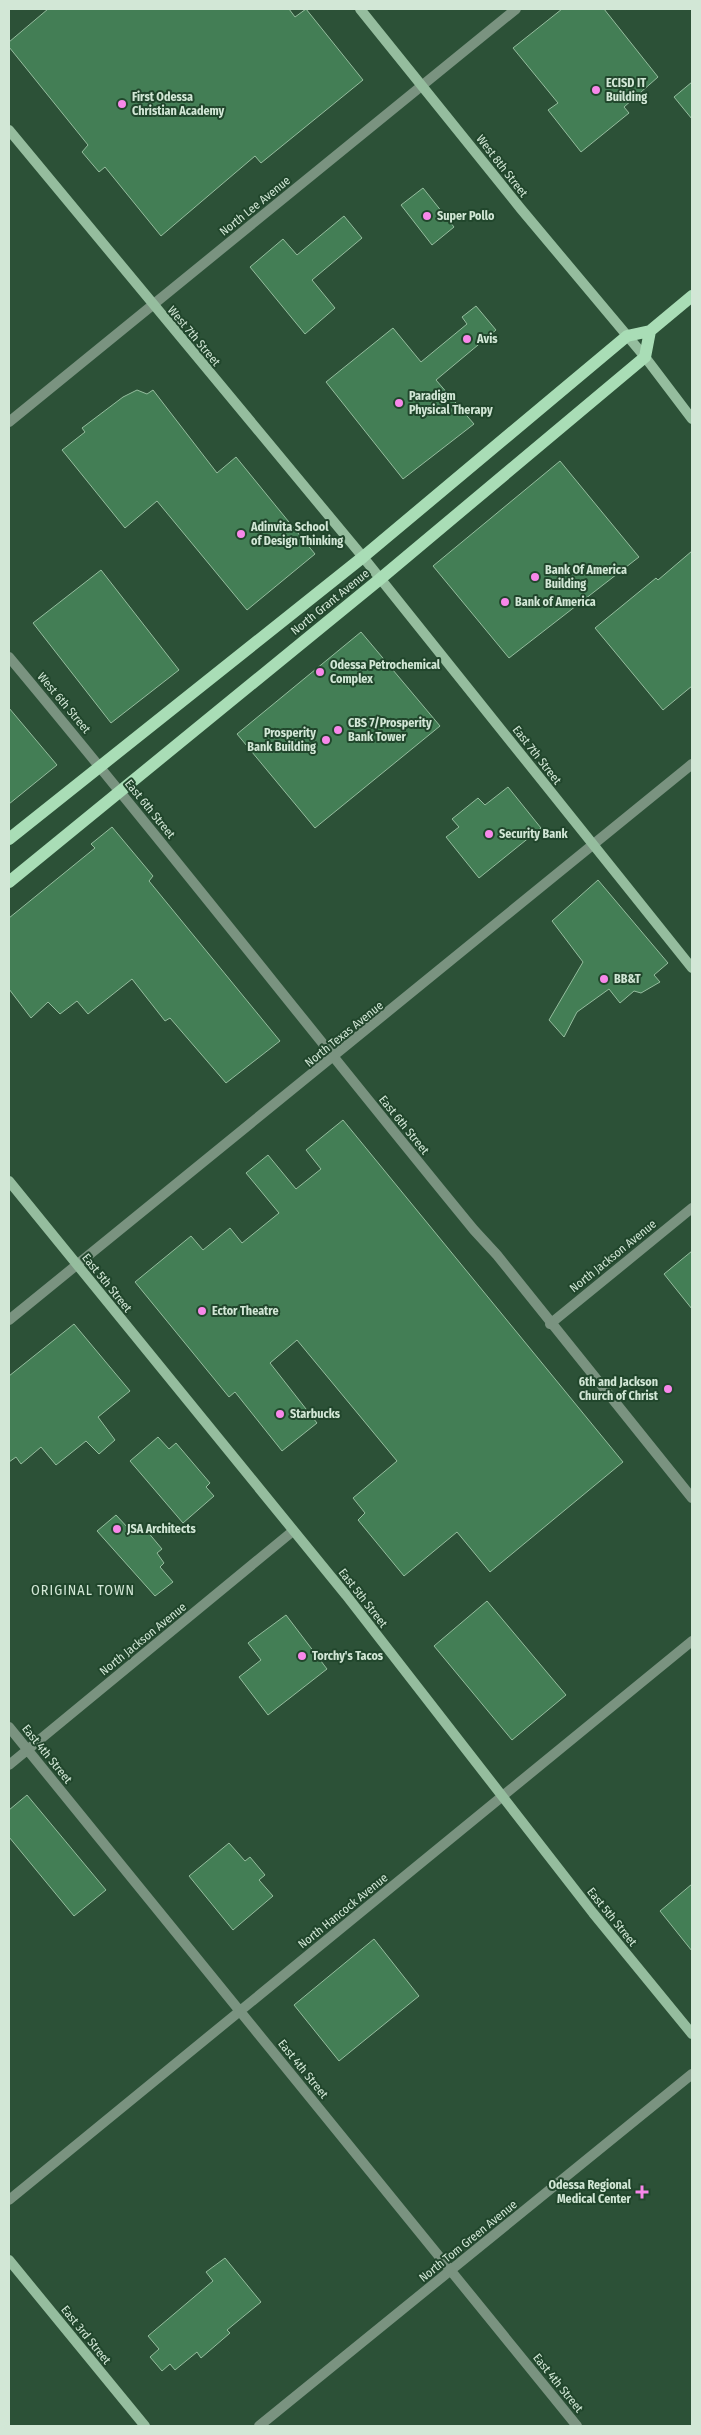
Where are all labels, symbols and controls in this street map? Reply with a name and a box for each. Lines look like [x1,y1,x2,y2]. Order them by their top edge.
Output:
place label: ECISD IT Building [606,76,647,104]
marker: ECISD IT Building [590,84,602,96]
place label: First Odessa Christian Academy [132,90,225,118]
marker: First Odessa Christian Academy [116,98,128,110]
street label: West 8th Street [473,132,531,200]
street label: North Lee Avenue [217,173,293,239]
place label: Super Pollo [437,209,495,223]
marker: Super Pollo [421,210,433,222]
street label: West 7th Street [165,303,223,369]
place label: Avis [476,332,498,346]
marker: Avis [461,333,473,345]
place label: Paradigm Physical Therapy [409,389,493,417]
marker: Paradigm Physical Therapy [393,397,405,409]
place label: Adinvita School of Design Thinking [250,520,343,548]
marker: Adinvita School of Design Thinking [235,528,247,540]
place label: Bank Of America Building [545,563,627,591]
street label: North Grant Avenue [288,566,372,638]
marker: Bank Of America Building [529,571,541,583]
place label: Bank of America [515,595,596,609]
marker: Bank of America [499,596,511,608]
place label: Odessa Petrochemical Complex [330,658,441,686]
marker: Odessa Petrochemical Complex [314,666,326,678]
street label: West 6th Street [34,670,94,736]
place label: CBS 7/Prosperity Bank Tower [348,716,432,744]
street label: East 7th Street [510,723,564,787]
marker: CBS 7/Prosperity Bank Tower [332,724,344,736]
place label: Prosperity Bank Building [247,726,316,754]
marker: Prosperity Bank Building [320,734,332,746]
street label: East 6th Street [122,777,178,841]
place label: Security Bank [499,827,569,841]
marker: Security Bank [483,828,495,840]
place label: BB&T [614,972,641,986]
marker: BB&T [598,973,610,985]
street label: North Texas Avenue [302,998,386,1070]
street label: East 6th Street [376,1093,432,1157]
street label: North Jackson Avenue [567,1217,659,1295]
street label: East 5th Street [79,1251,135,1315]
place label: Ector Theatre [212,1304,278,1318]
marker: Ector Theatre [196,1305,208,1317]
place label: 6th and Jackson Church of Christ [579,1375,659,1403]
marker: 6th and Jackson Church of Christ [662,1383,674,1395]
place label: Starbucks [290,1407,341,1421]
marker: Starbucks [274,1408,286,1420]
place label: JSA Architects [126,1522,196,1536]
marker: JSA Architects [111,1523,123,1535]
street label: East 5th Street [336,1566,390,1630]
district label: ORIGINAL TOWN [31,1582,135,1599]
street label: North Jackson Avenue [97,1600,189,1678]
place label: Torchy's Tacos [312,1649,384,1663]
marker: Torchy's Tacos [296,1650,308,1662]
street label: East 4th Street [19,1722,75,1786]
street label: North Hancock Avenue [295,1871,391,1951]
street label: East 5th Street [584,1885,640,1949]
street label: East 4th Street [275,2037,331,2101]
place label: Odessa Regional Medical Center [548,2178,632,2206]
marker: Odessa Regional Medical Center [635,2185,649,2199]
street label: North Tom Green Avenue [416,2197,520,2285]
street label: East 3rd Street [58,2303,114,2367]
street label: East 4th Street [530,2351,586,2415]

